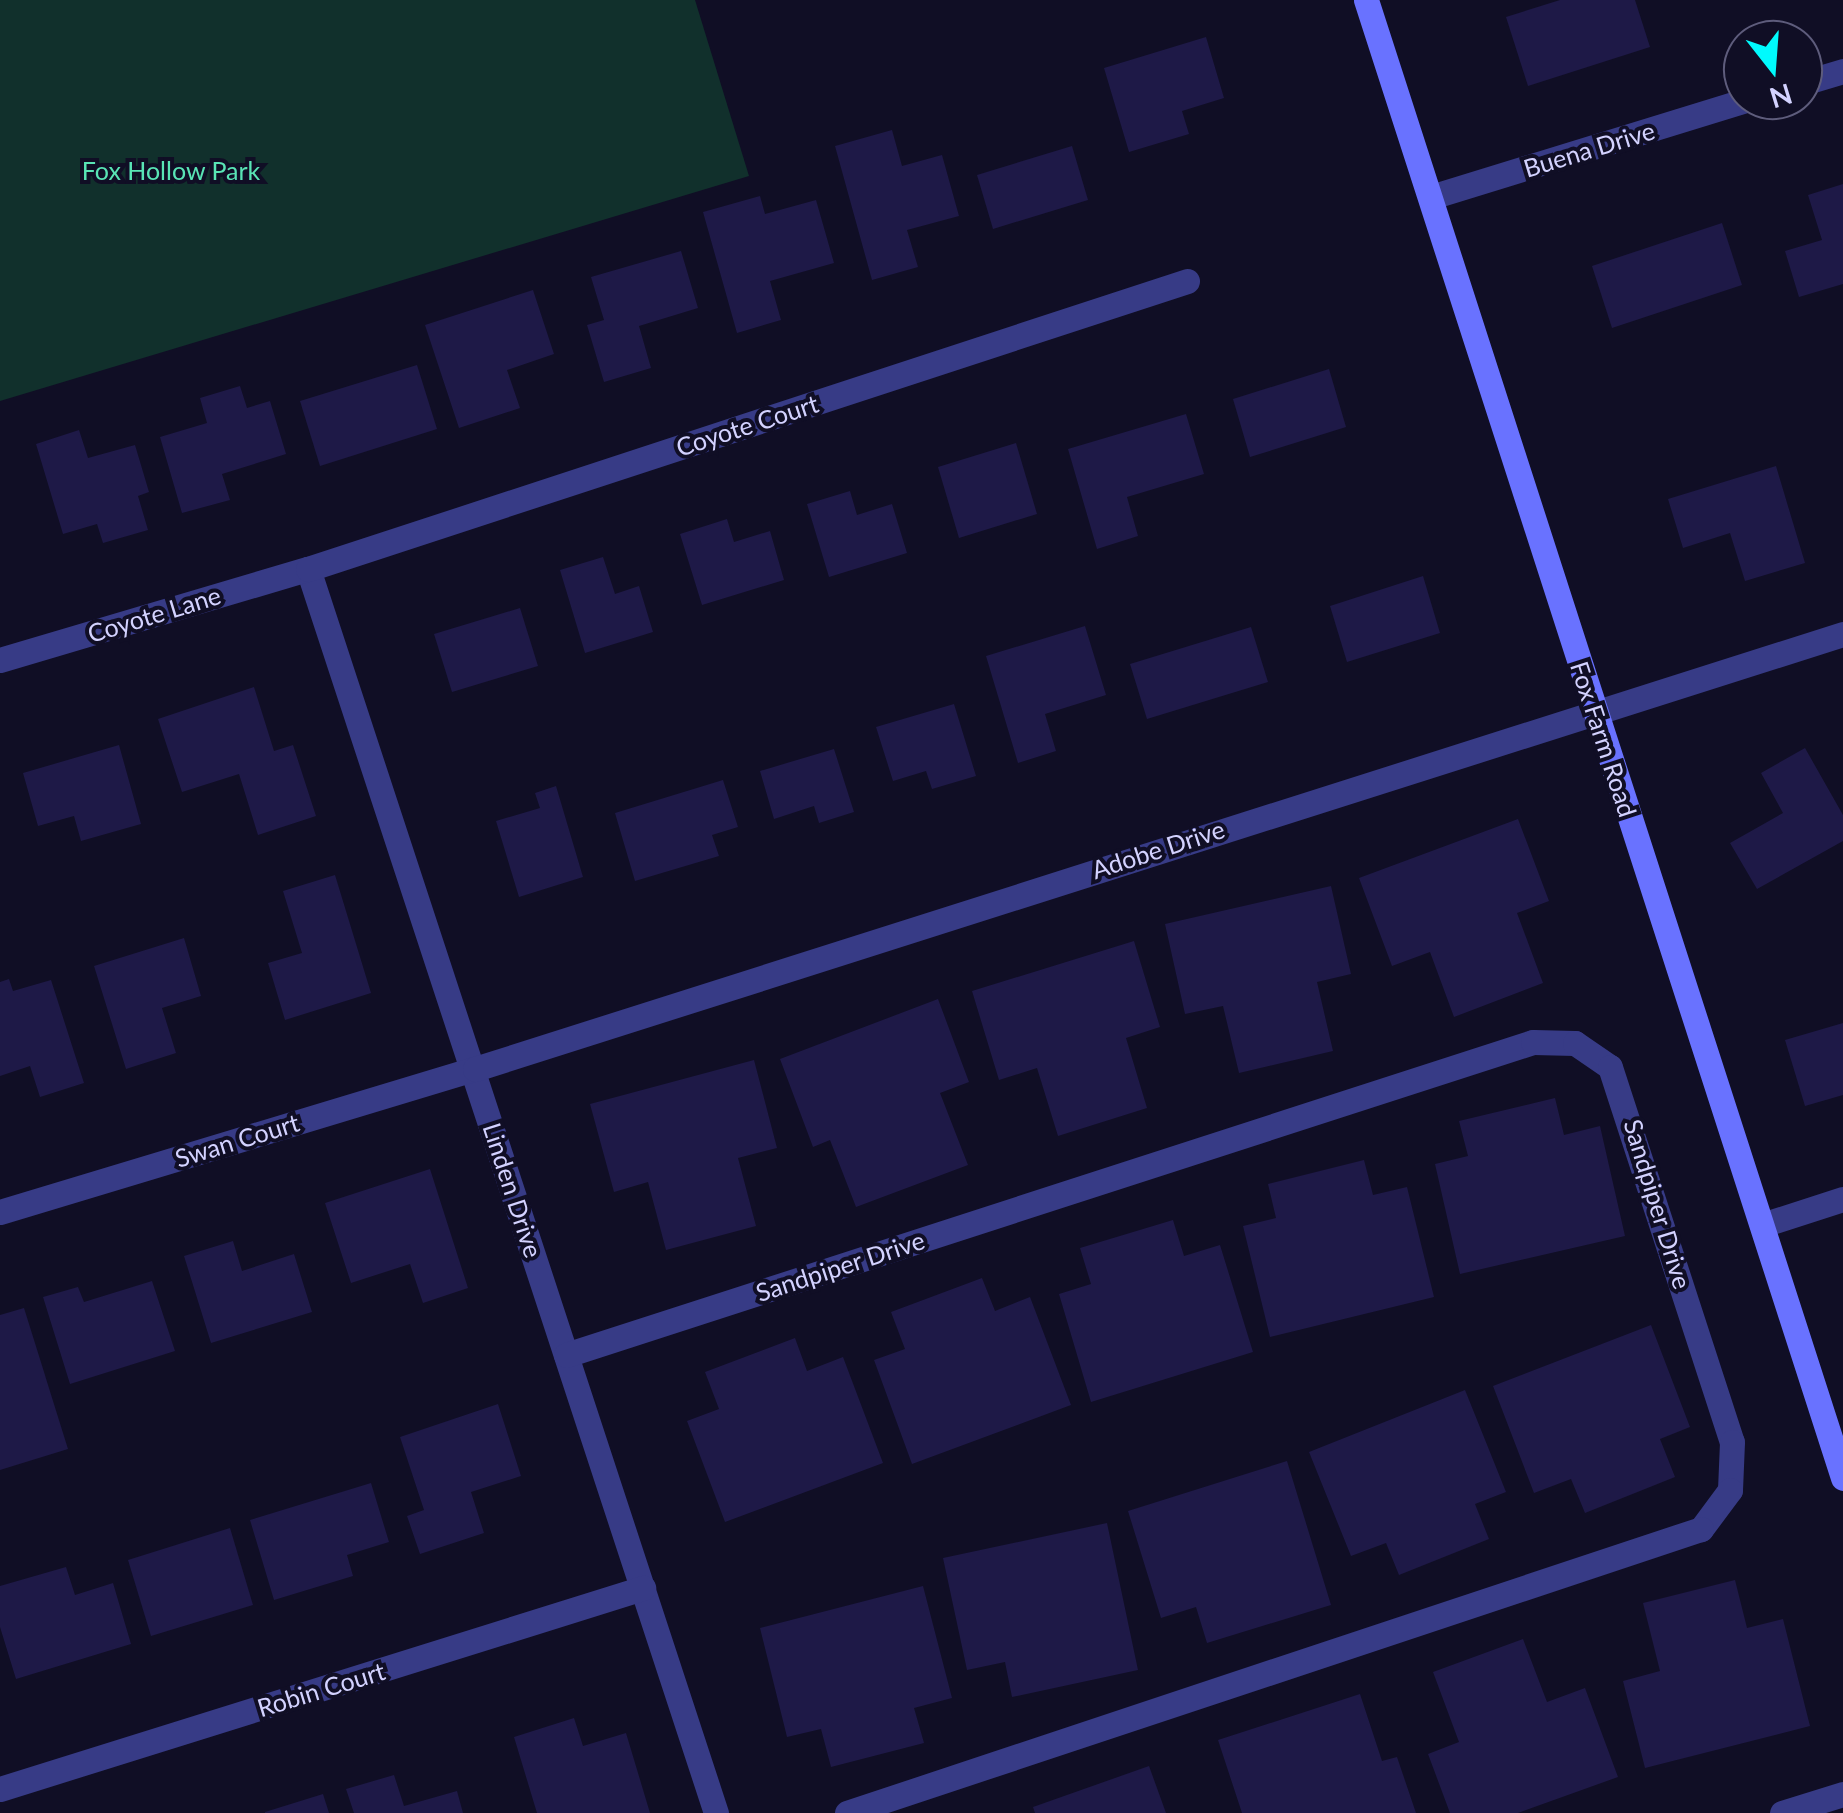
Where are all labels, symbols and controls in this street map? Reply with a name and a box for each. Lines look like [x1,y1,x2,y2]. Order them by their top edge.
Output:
north arrow [1723,20,1823,120]
text: N [1766,77,1796,116]
street label: Buena Drive [1520,115,1658,183]
park label: Fox Hollow Park [81,155,261,185]
street label: Coyote Court [672,388,822,462]
street label: Coyote Lane [84,580,224,648]
street label: Fox Farm Road [1565,657,1643,821]
street label: Adobe Drive [1088,813,1228,885]
street label: Swan Court [171,1107,303,1173]
street label: Sandpiper Drive [1618,1115,1698,1293]
street label: Linden Drive [477,1119,549,1261]
street label: Sandpiper Drive [752,1225,928,1307]
street label: Robin Court [253,1655,389,1723]

